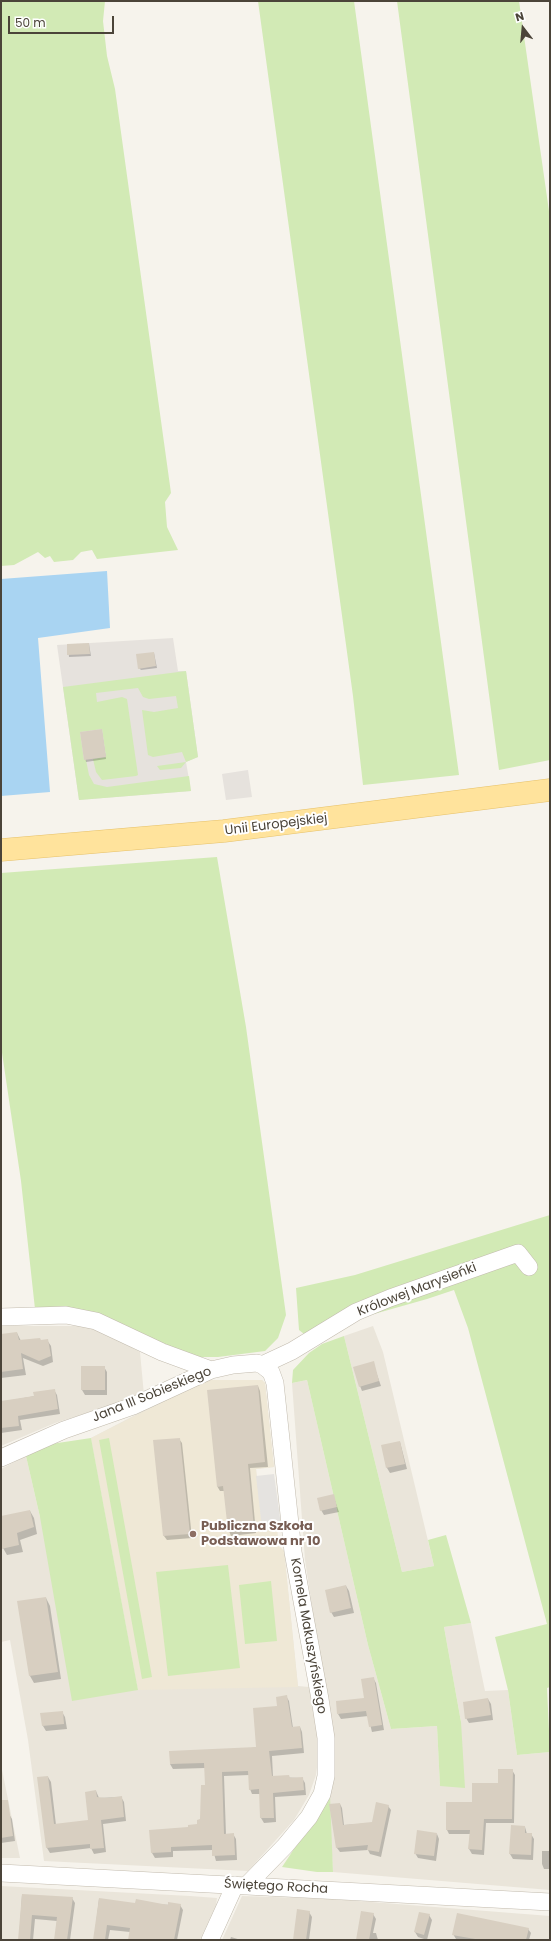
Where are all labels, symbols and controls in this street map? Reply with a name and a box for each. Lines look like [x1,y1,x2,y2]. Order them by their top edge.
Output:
scale bar [10,8,116,34]
north arrow [503,8,543,48]
text: N [514,8,526,25]
text: 50 m [15,14,46,31]
street label: Unii Europejskiej [224,811,328,839]
street label: Królowej Marysieńki [355,1260,479,1320]
street label: Jana III Sobieskiego [90,1364,214,1426]
place label: Publiczna Szkoła Podstawowa nr 10 [201,1519,320,1550]
marker: Publiczna Szkoła Podstawowa nr 10 [188,1529,198,1539]
street label: Kornela Makuszyńskiego [287,1557,329,1715]
street label: Świętego Rocha [224,1876,328,1898]

